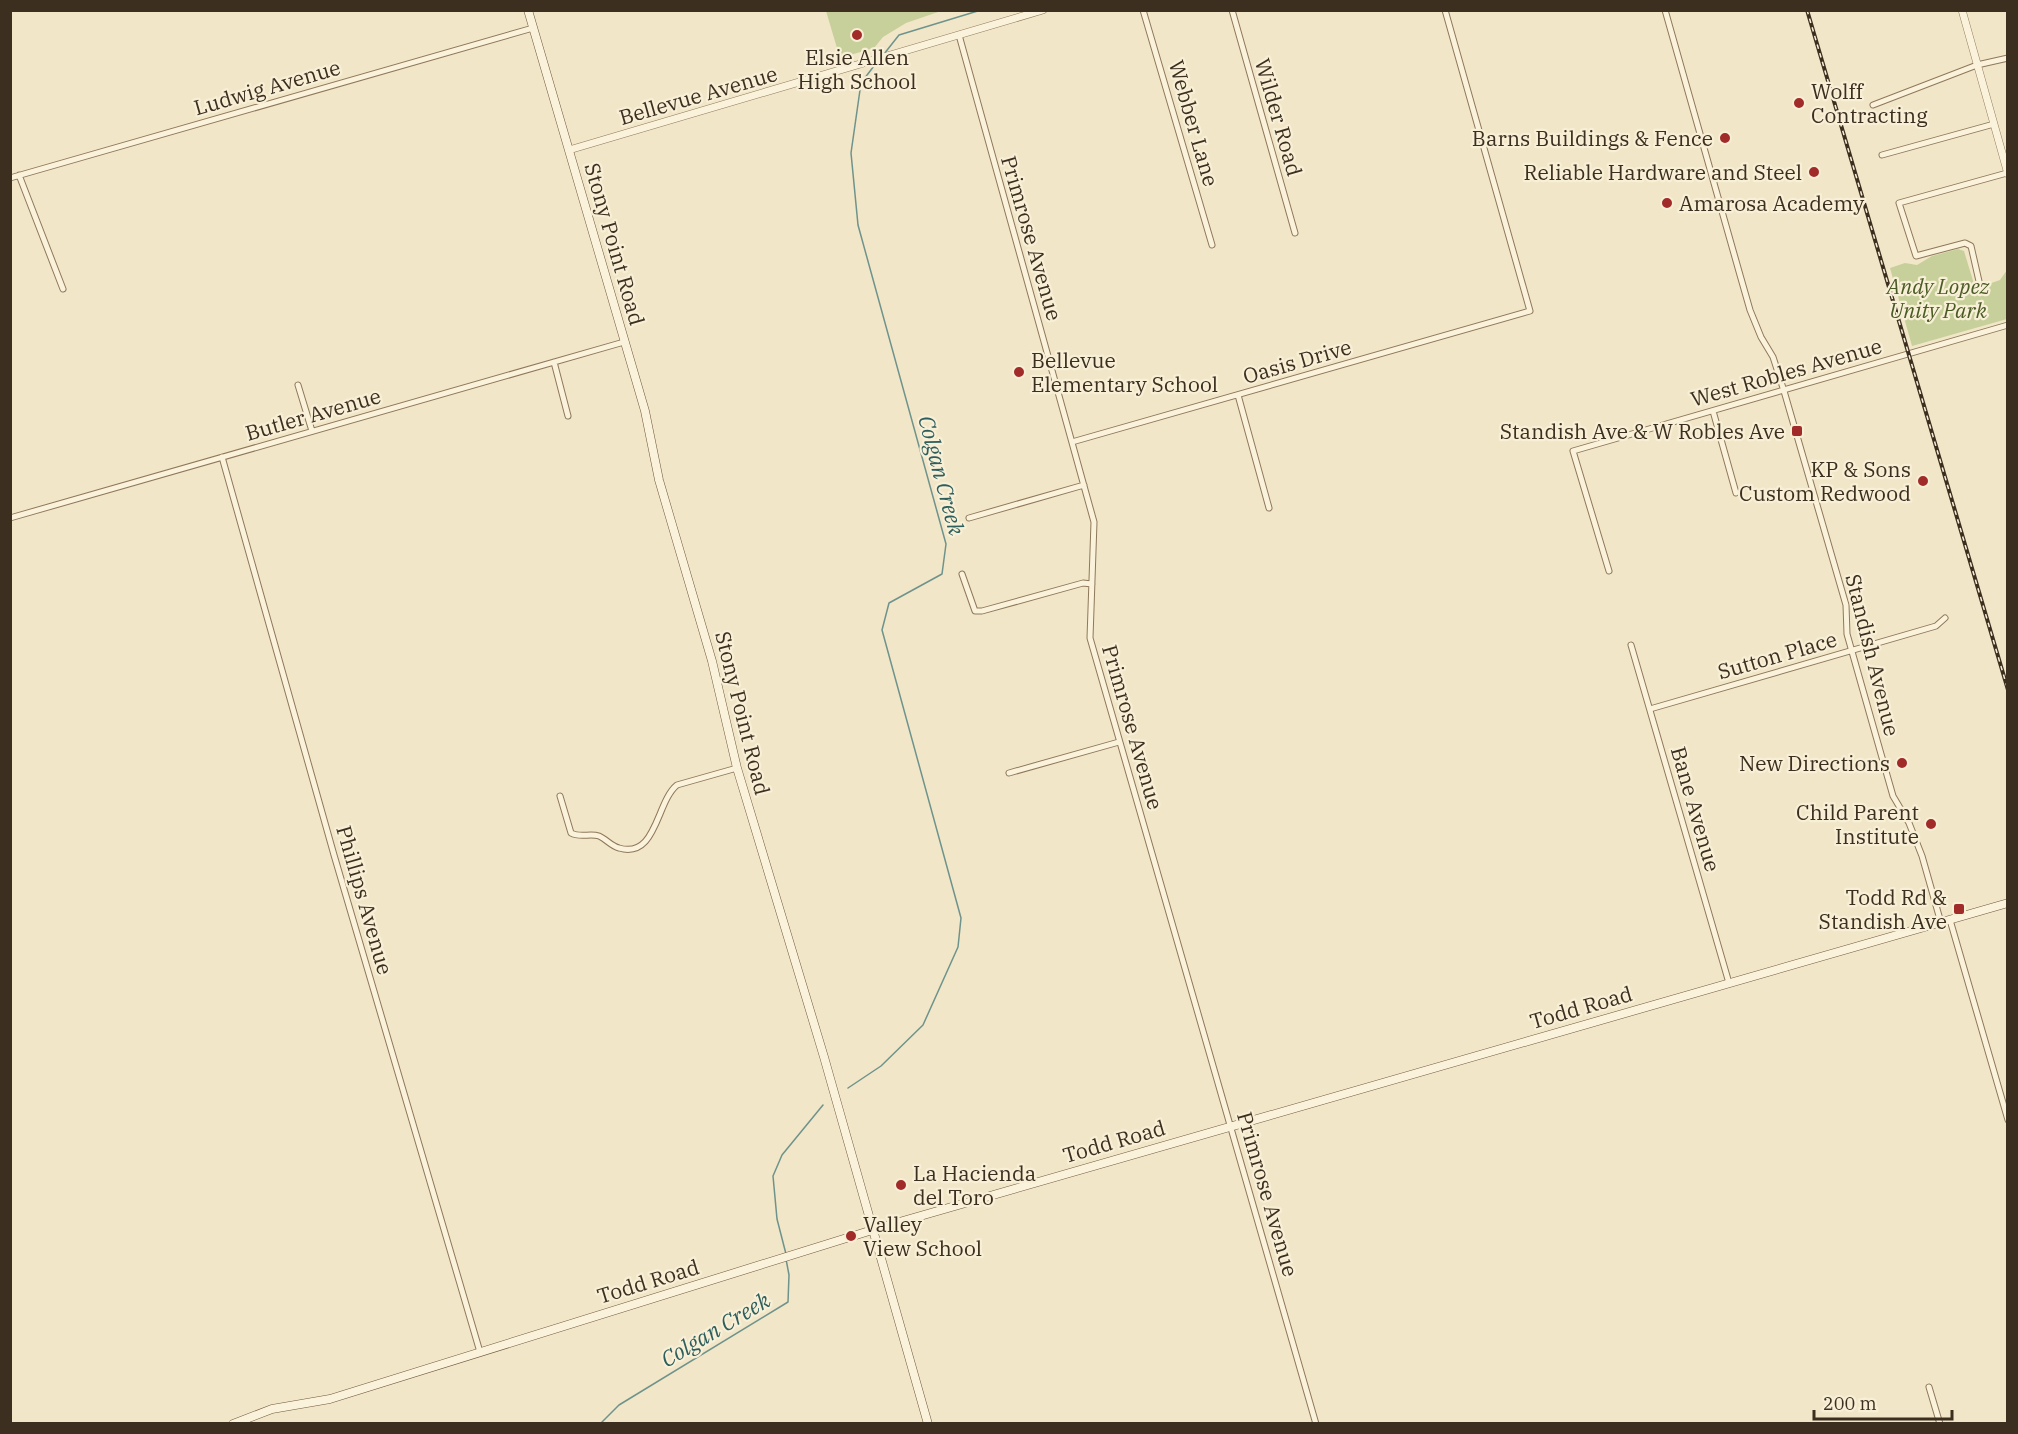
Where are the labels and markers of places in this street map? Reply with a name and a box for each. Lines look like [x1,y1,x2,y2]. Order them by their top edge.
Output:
marker: Elsie Allen High School [850,28,864,42]
place label: Elsie Allen High School [797,43,917,95]
place label: Wolff Contracting [1811,77,1928,129]
marker: Wolff Contracting [1792,96,1806,110]
place label: Barns Buildings & Fence [1472,124,1713,152]
marker: Barns Buildings & Fence [1718,131,1732,145]
place label: Reliable Hardware and Steel [1524,158,1802,186]
marker: Reliable Hardware and Steel [1807,165,1821,179]
place label: Amarosa Academy [1679,189,1865,217]
marker: Amarosa Academy [1660,196,1674,210]
place label: Bellevue Elementary School [1031,346,1218,398]
marker: Bellevue Elementary School [1012,365,1026,379]
place label: Standish Ave & W Robles Ave [1500,417,1785,445]
marker: Standish Ave & W Robles Ave [1790,424,1804,438]
place label: KP & Sons Custom Redwood [1739,455,1911,507]
marker: KP & Sons Custom Redwood [1916,474,1930,488]
place label: New Directions [1739,749,1890,777]
marker: New Directions [1895,756,1909,770]
place label: Child Parent Institute [1796,798,1919,850]
marker: Child Parent Institute [1924,817,1938,831]
place label: Todd Rd & Standish Ave [1819,883,1947,935]
marker: Todd Rd & Standish Ave [1952,902,1966,916]
place label: La Hacienda del Toro [913,1159,1036,1211]
marker: La Hacienda del Toro [894,1178,908,1192]
place label: Valley View School [863,1210,982,1262]
marker: Valley View School [844,1229,858,1243]

